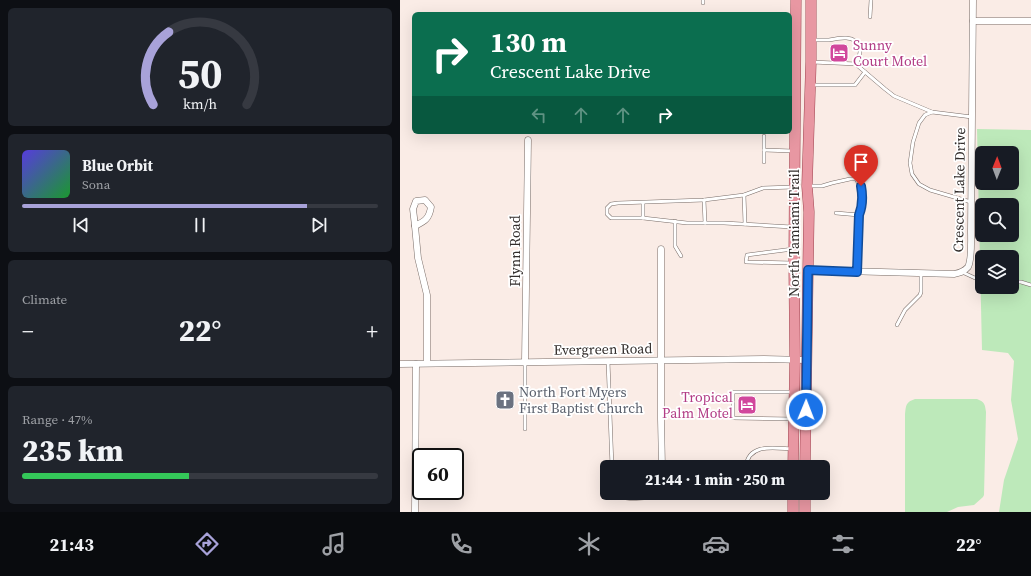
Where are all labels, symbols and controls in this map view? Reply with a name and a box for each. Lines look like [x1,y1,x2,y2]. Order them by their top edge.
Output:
text: 130 m [490,23,567,61]
icon: right [424,28,476,80]
place label: Sunny Court Motel [853,35,927,71]
hotel icon: Sunny Court Motel [828,42,850,64]
text: 50 [177,45,223,102]
text: Crescent Lake Drive [490,59,651,84]
text: km/h [183,94,217,114]
icon: left [528,104,550,126]
icon: ahead [570,104,592,126]
icon: ahead [612,104,634,126]
icon: right [654,104,676,126]
street label: Crescent Lake Drive [948,127,970,253]
pin [844,145,878,186]
north arrow [975,146,1019,190]
map controls [975,146,1019,294]
icon: arrive [850,151,872,173]
text: Blue Orbit [82,155,153,176]
street label: North Tamiami Trail [784,169,804,297]
text: Sona [82,176,110,193]
button: search [975,198,1019,242]
icon: previous [70,214,92,236]
icon: pause [189,214,211,236]
icon: next [308,214,330,236]
street label: Flynn Road [505,215,525,287]
button: layers [975,250,1019,294]
text: Climate [22,291,67,308]
text: 22° [179,310,221,351]
text: − [22,316,34,346]
text: + [366,316,378,346]
street label: Evergreen Road [554,338,653,360]
place label: North Fort Myers First Baptist Church [519,382,643,418]
place label: Tropical Palm Motel [662,387,733,423]
church icon: North Fort Myers First Baptist Church [494,389,516,411]
position arrow [785,389,827,431]
hotel icon: Tropical Palm Motel [736,394,758,416]
text: Range · 47% [22,411,93,428]
text: 235 km [22,430,123,471]
speed limit sign: 60 [412,448,464,500]
text: 21:44 · 1 min · 250 m [645,469,785,490]
icon: directions [193,530,221,558]
icon: music [320,530,348,558]
icon: phone [447,530,475,558]
icon: climate [575,530,603,558]
icon: car [702,530,730,558]
icon: filters [829,530,857,558]
text: 21:43 [50,532,94,557]
text: 22° [956,532,981,557]

